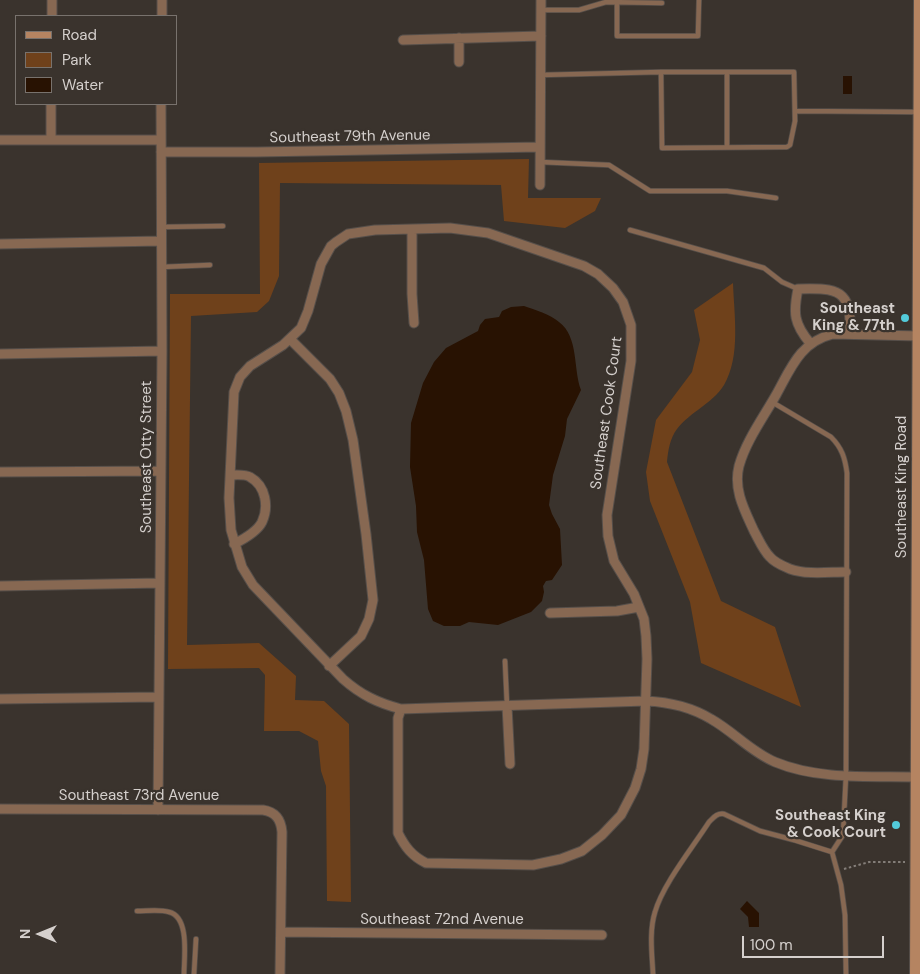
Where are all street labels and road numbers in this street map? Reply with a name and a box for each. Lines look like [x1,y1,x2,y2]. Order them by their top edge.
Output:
street label: Southeast 79th Avenue [269,127,431,147]
street label: Southeast Cook Court [587,335,627,491]
street label: Southeast Otty Street [138,381,156,533]
street label: Southeast King Road [893,416,911,558]
street label: Southeast 73rd Avenue [59,787,219,805]
street label: Southeast 72nd Avenue [360,911,524,929]

